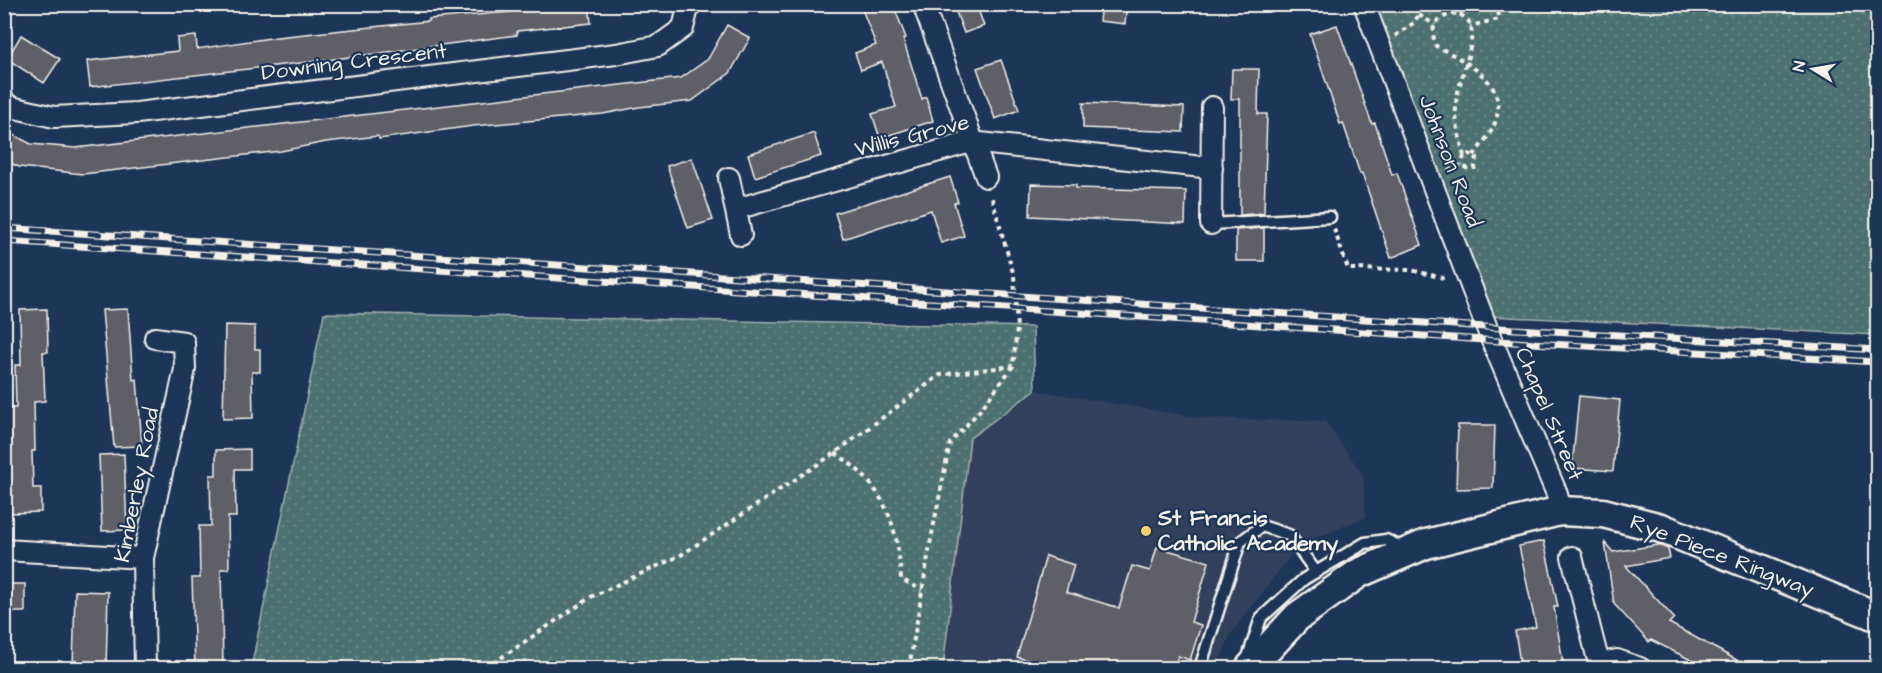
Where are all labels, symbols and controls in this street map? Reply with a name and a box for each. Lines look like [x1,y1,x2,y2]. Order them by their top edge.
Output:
street label: Downing Crescent [260,35,449,90]
north arrow [1783,39,1843,99]
text: N [1788,59,1811,73]
street label: Johnson Road [1411,90,1489,232]
street label: Willis Grove [851,107,973,165]
street label: Chapel Street [1507,343,1591,485]
street label: Kimberley Road [107,405,168,565]
place label: St Francis Catholic Academy [1157,503,1339,561]
street label: Rye Piece Ringway [1625,507,1818,606]
marker: St Francis Catholic Academy [1139,524,1153,538]

